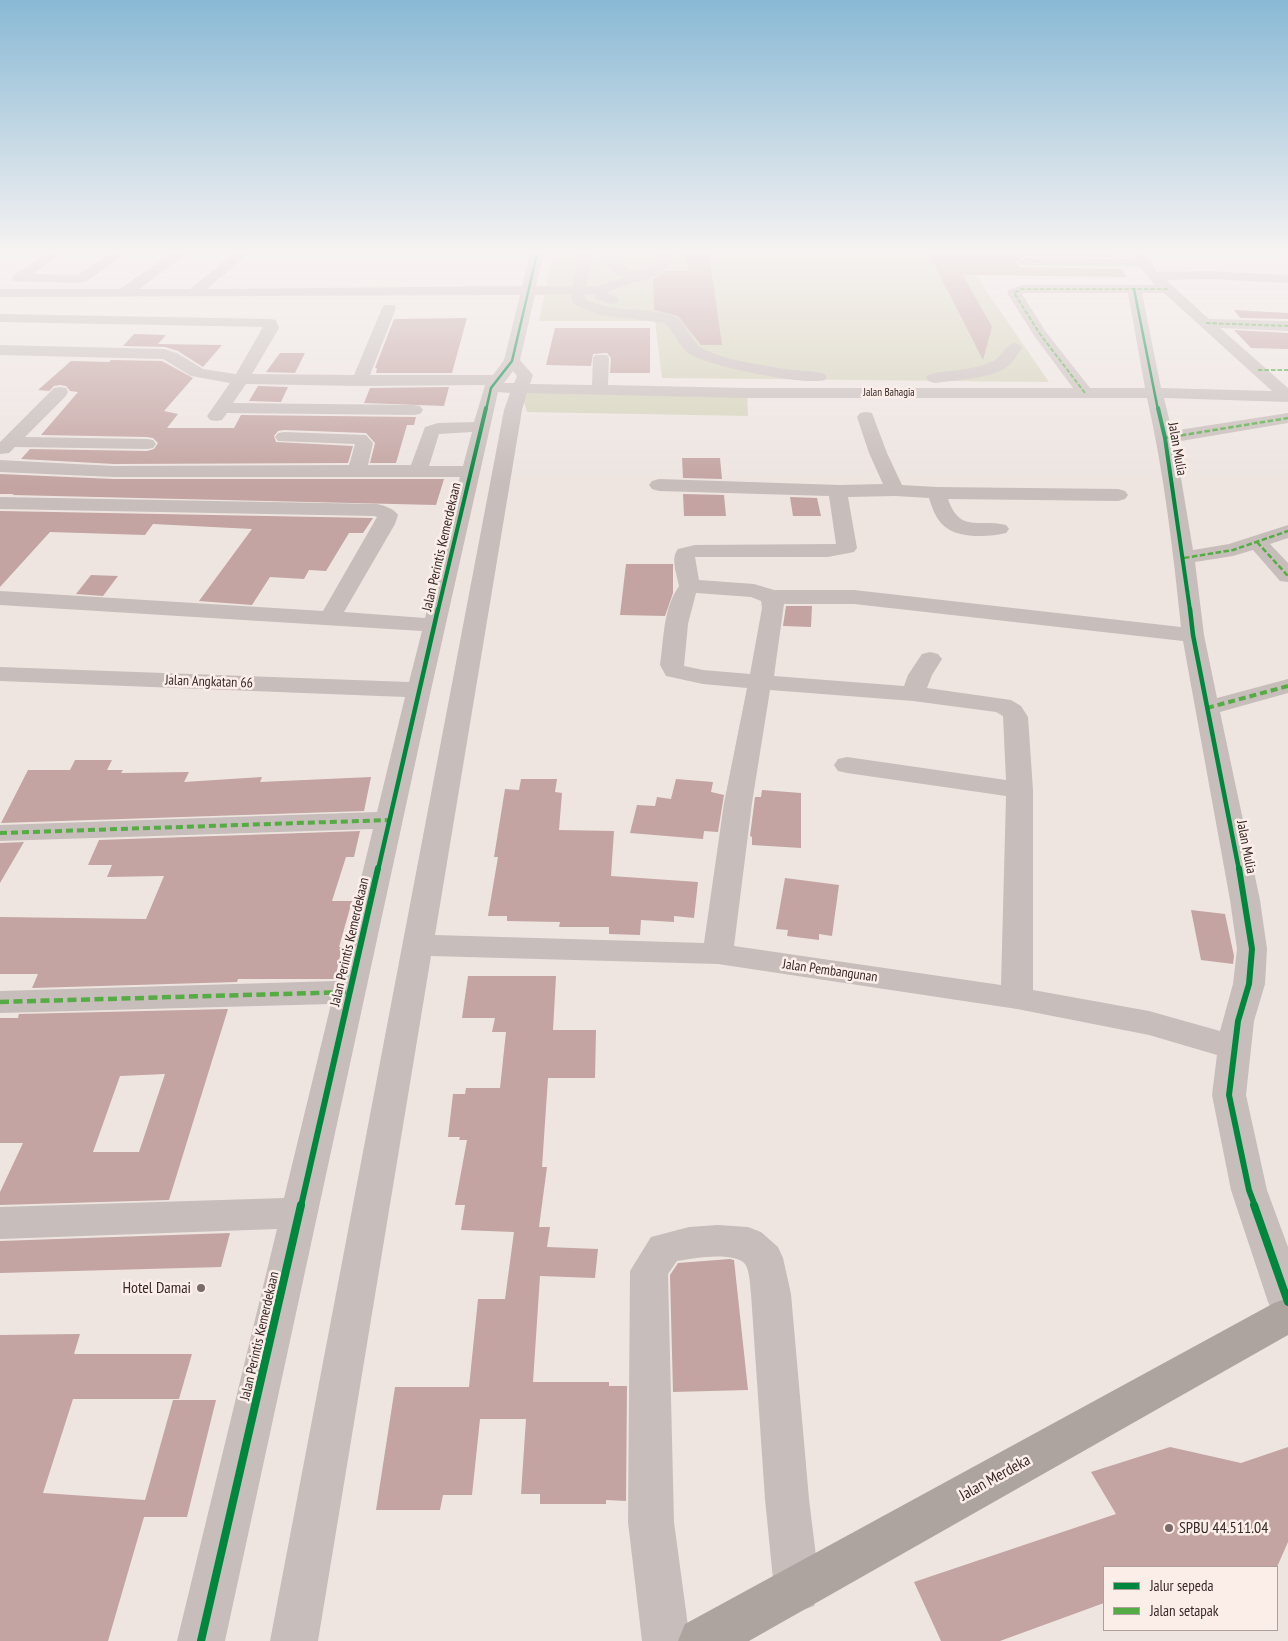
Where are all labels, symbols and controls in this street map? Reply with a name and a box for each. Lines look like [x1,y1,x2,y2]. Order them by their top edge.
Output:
street label: Jalan Bahagia [863,386,915,400]
street label: Jalan Mulia [1164,421,1190,477]
street label: Jalan Perintis Kemerdekaan [419,481,465,613]
street label: Jalan Angkatan 66 [165,672,253,692]
street label: Jalan Mulia [1233,819,1259,875]
street label: Jalan Perintis Kemerdekaan [327,876,373,1008]
street label: Jalan Pembangunan [782,956,878,986]
street label: Jalan Perintis Kemerdekaan [237,1270,283,1402]
place label: Hotel Damai [122,1278,191,1298]
marker: Hotel Damai [195,1282,207,1294]
street label: Jalan Merdeka [956,1451,1034,1505]
place label: SPBU 44.511.04 [1179,1518,1268,1538]
marker: SPBU 44.511.04 [1163,1522,1175,1534]
legend [1103,1566,1278,1631]
text: Jalur sepeda [1150,1576,1213,1595]
text: Jalan setapak [1150,1601,1219,1620]

